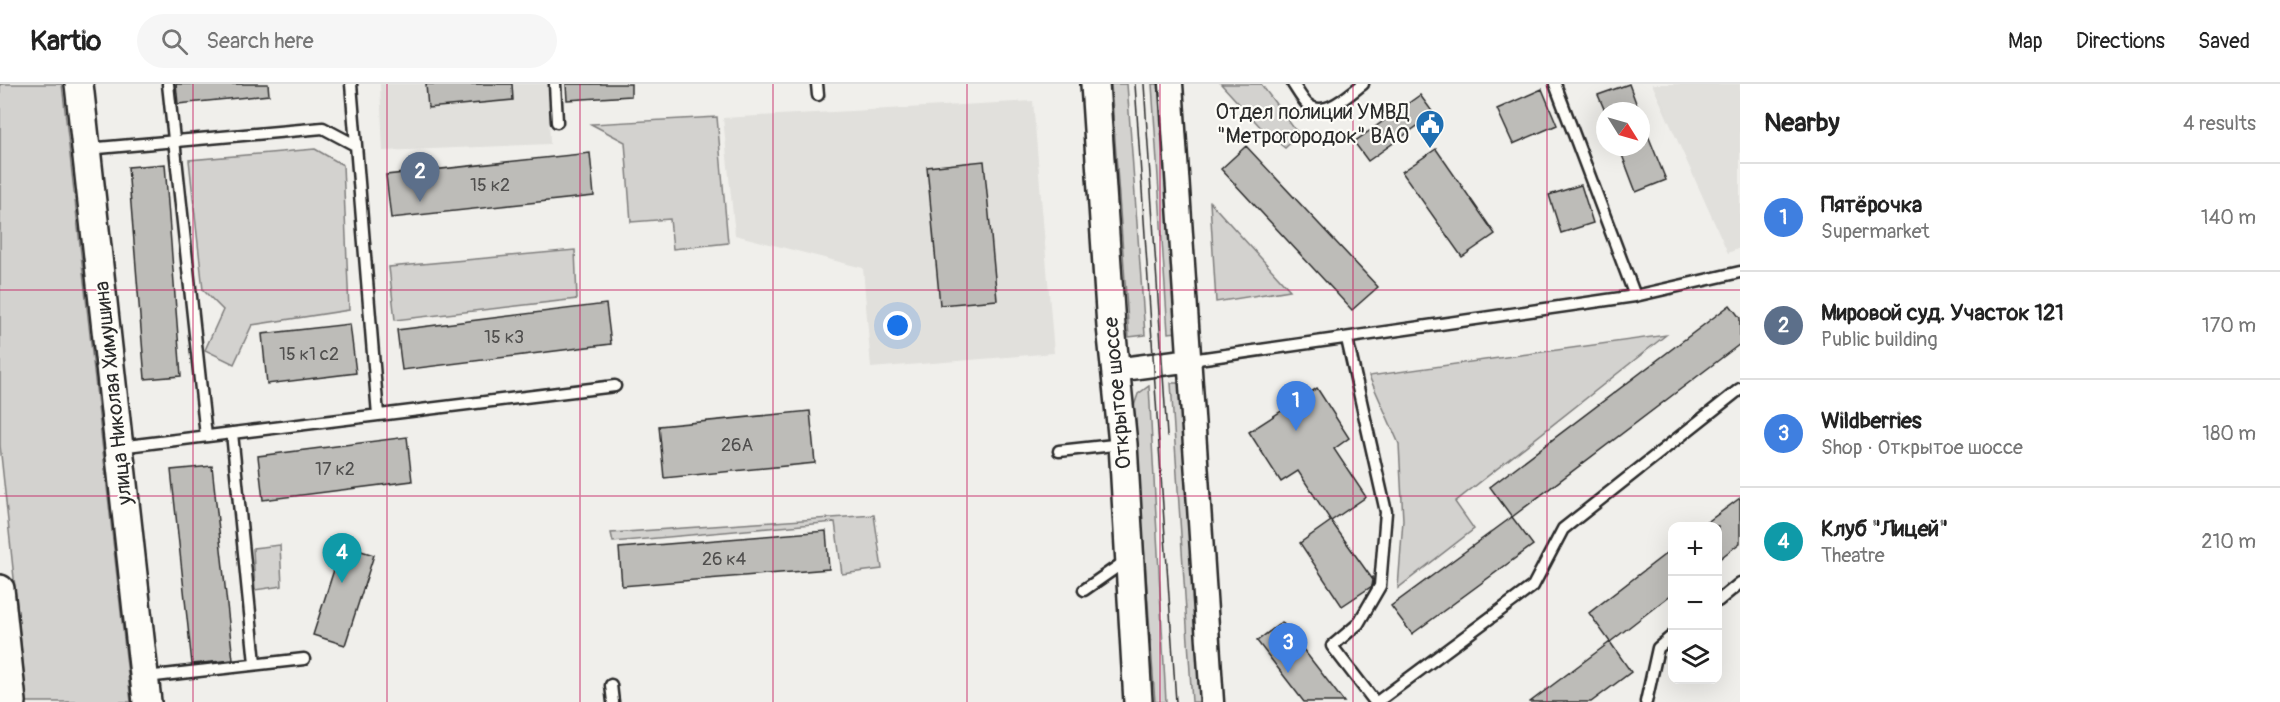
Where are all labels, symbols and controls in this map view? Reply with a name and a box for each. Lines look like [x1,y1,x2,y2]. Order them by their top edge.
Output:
search box [137,14,557,68]
text: Kartio [30,24,101,59]
icon: search [158,25,191,58]
text: Search here [206,27,314,55]
text: Map [2008,28,2043,55]
text: Directions [2076,28,2165,55]
text: Saved [2198,28,2250,55]
place label: Отдел полиции УМВД "Метрогородок" ВАО [1216,99,1409,150]
north arrow [1596,102,1650,156]
text: Nearby [1764,107,1840,139]
public building icon: Отдел полиции УМВД "Метрогородок" ВАО [1414,108,1446,150]
text: 4 results [2183,111,2256,136]
pin: 2 [400,152,440,202]
house number: 15 к2 [470,174,510,197]
text: Пятёрочка [1821,191,1922,219]
text: 1 [1780,205,1787,230]
text: 140 m [2201,205,2256,230]
text: Supermarket [1821,219,1930,244]
street label: улица Николая Химушина [88,280,139,507]
text: Мировой суд. Участок 121 [1821,299,2064,327]
your location [883,311,912,340]
text: 2 [1778,313,1789,338]
text: 170 m [2202,313,2256,338]
street label: Открытое шоссе [1097,315,1138,470]
house number: 15 к3 [484,326,524,349]
text: Public building [1821,327,1937,352]
house number: 15 к1 с2 [279,343,339,366]
pin: 1 [1276,382,1316,431]
text: Wildberries [1821,407,1922,435]
text: 3 [1778,421,1789,446]
text: 180 m [2202,421,2256,446]
house number: 26А [721,434,753,457]
text: Shop · Открытое шоссе [1821,435,2023,460]
house number: 17 к2 [315,458,355,481]
text: Клуб "Лицей" [1821,515,1948,543]
map controls [1668,522,1722,684]
button: + [1668,522,1722,576]
text: 4 [1778,529,1789,554]
text: 210 m [2201,529,2256,554]
pin: 4 [322,534,362,583]
text: Theatre [1821,543,1885,568]
house number: 26 к4 [702,548,747,571]
button: − [1668,576,1722,630]
pin: 3 [1268,624,1308,673]
button: layers [1668,630,1722,684]

